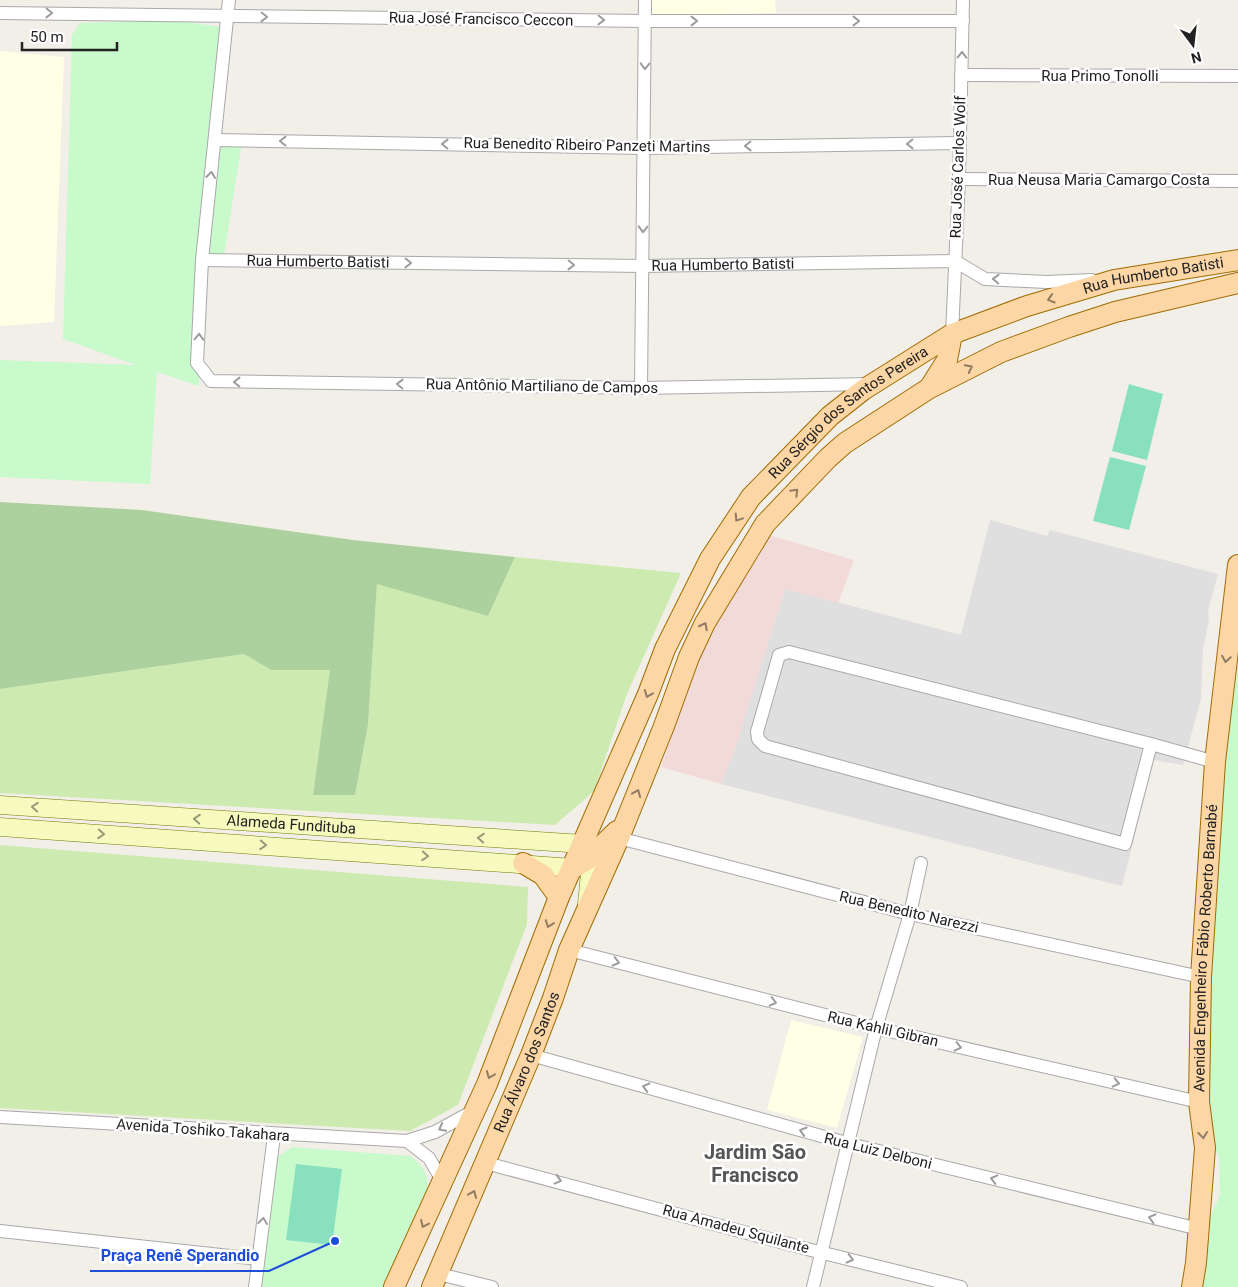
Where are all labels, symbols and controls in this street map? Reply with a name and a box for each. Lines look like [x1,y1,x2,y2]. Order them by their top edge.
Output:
one-way arrow [45,8,53,19]
street label: Rua José Francisco Ceccon [389,8,573,30]
one-way arrow [260,12,268,22]
one-way arrow [597,15,605,26]
one-way arrow [690,16,698,26]
one-way arrow [853,16,861,26]
scale bar [22,20,118,52]
north arrow [1168,20,1218,70]
text: 50 m [30,28,64,46]
text: N [1190,49,1203,67]
one-way arrow [956,51,967,59]
one-way arrow [640,62,650,70]
street label: Rua Primo Tonolli [1041,67,1159,85]
street label: Rua José Carlos Wolf [947,95,970,239]
street label: Rua Benedito Ribeiro Panzeti Martins [463,134,711,156]
one-way arrow [279,136,286,146]
one-way arrow [441,139,449,149]
one-way arrow [906,139,914,149]
one-way arrow [744,141,752,151]
one-way arrow [205,171,216,179]
street label: Rua Neusa Maria Camargo Costa [988,171,1210,189]
one-way arrow [638,225,648,233]
street label: Rua Humberto Batisti [246,252,390,272]
street label: Rua Humberto Batisti [1081,253,1225,298]
street label: Rua Humberto Batisti [651,255,795,275]
one-way arrow [404,258,412,268]
one-way arrow [567,260,575,270]
one-way arrow [992,274,1000,285]
one-way arrow [1047,293,1056,303]
one-way arrow [193,333,204,341]
street label: Rua Sérgio dos Santos Pereira [765,342,931,483]
one-way arrow [964,364,973,374]
street label: Rua Antônio Martiliano de Campos [426,375,658,397]
one-way arrow [233,377,241,387]
one-way arrow [396,379,404,389]
one-way arrow [789,488,798,497]
one-way arrow [734,512,744,521]
one-way arrow [698,622,708,631]
one-way arrow [1221,655,1232,663]
one-way arrow [644,690,654,698]
one-way arrow [631,789,641,798]
one-way arrow [31,802,39,813]
street label: Avenida Engenheiro Fábio Roberto Barnabé [1190,804,1221,1092]
street label: Alameda Fundituba [226,811,357,838]
one-way arrow [193,813,201,824]
one-way arrow [97,828,105,839]
one-way arrow [477,833,485,844]
one-way arrow [259,839,267,850]
one-way arrow [422,851,430,862]
street label: Rua Benedito Narezzi [838,887,980,937]
one-way arrow [545,919,555,928]
one-way arrow [611,957,619,967]
street label: Rua Álvaro dos Santos [490,990,563,1135]
one-way arrow [769,996,778,1007]
street label: Rua Kahlil Gibran [826,1007,940,1051]
one-way arrow [953,1041,962,1052]
one-way arrow [486,1071,496,1079]
one-way arrow [1112,1077,1121,1088]
one-way arrow [643,1083,651,1093]
street label: Avenida Toshiko Takahara [116,1115,290,1145]
one-way arrow [438,1122,447,1132]
one-way arrow [799,1127,807,1137]
street label: Rua Luiz Delboni [822,1129,934,1173]
one-way arrow [1197,1131,1208,1139]
district label: Jardim São Francisco [704,1140,806,1187]
one-way arrow [989,1174,998,1185]
one-way arrow [553,1175,561,1185]
one-way arrow [466,1190,477,1199]
street label: Rua Amadeu Squilante [661,1201,811,1257]
one-way arrow [1147,1213,1156,1224]
one-way arrow [257,1217,268,1225]
one-way arrow [420,1219,430,1228]
callout: Praça Renê Sperandio [90,1240,269,1271]
text: Praça Renê Sperandio [101,1246,259,1265]
one-way arrow [846,1253,855,1264]

